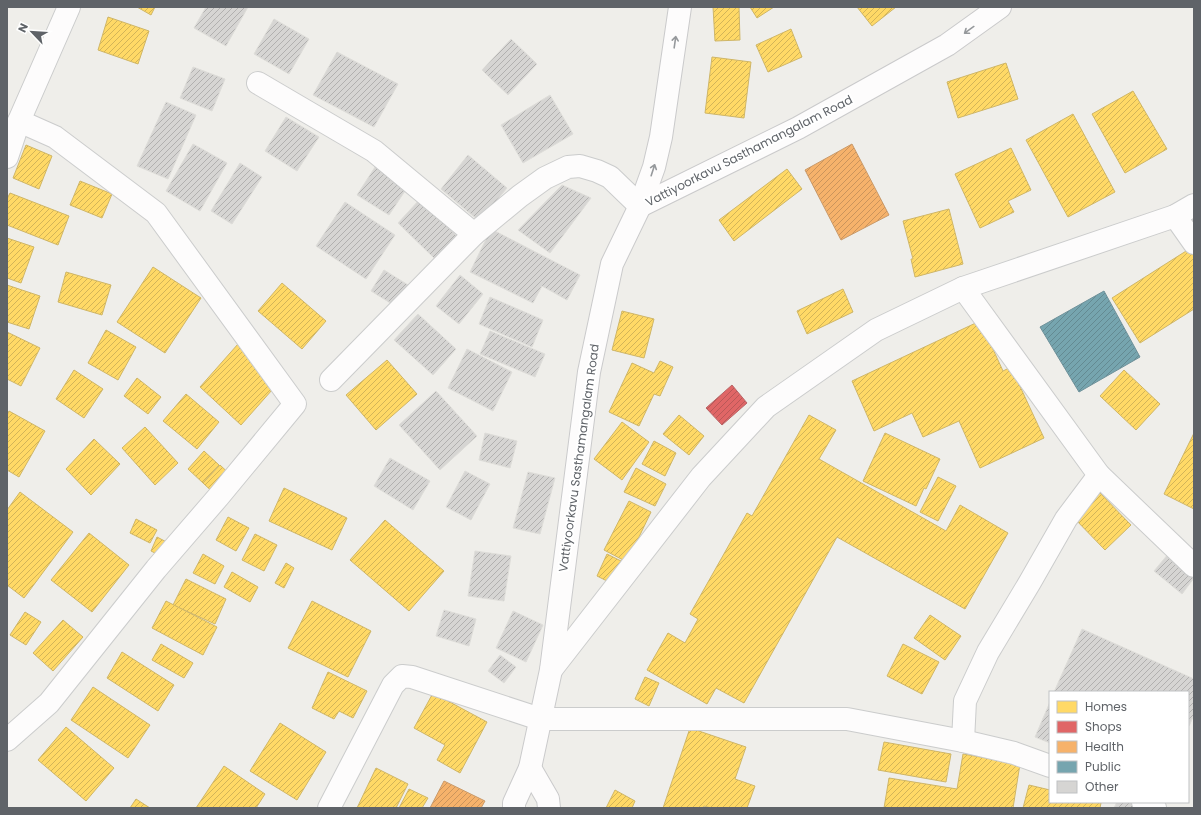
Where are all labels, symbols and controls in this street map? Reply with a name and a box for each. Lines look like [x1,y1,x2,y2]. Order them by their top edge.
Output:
north arrow [12,12,52,52]
text: N [14,21,32,35]
one-way arrow [963,26,974,34]
one-way arrow [671,36,679,49]
street label: Vattiyoorkavu Sasthamangalam Road [642,91,855,210]
one-way arrow [650,163,657,176]
street label: Vattiyoorkavu Sasthamangalam Road [554,343,603,573]
legend [1049,691,1189,803]
text: Homes [1085,698,1127,715]
text: Shops [1085,718,1122,735]
text: Health [1085,738,1124,755]
text: Public [1085,758,1121,775]
text: Other [1085,778,1119,795]

